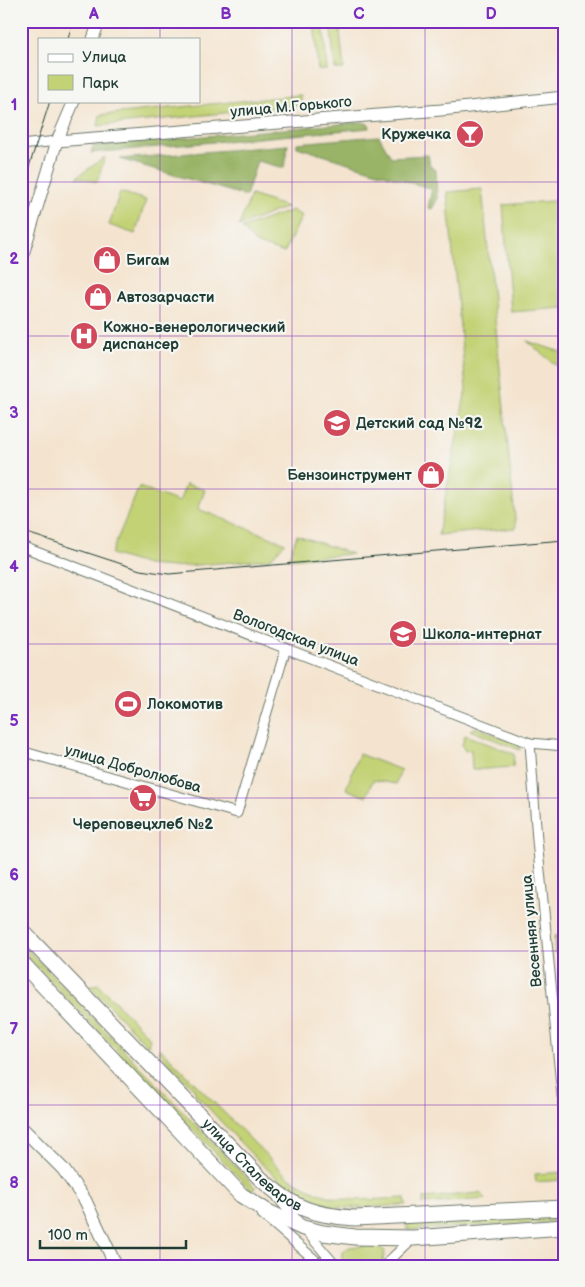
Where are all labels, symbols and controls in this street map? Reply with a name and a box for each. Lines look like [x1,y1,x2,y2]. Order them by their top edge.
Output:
text: A [88,5,99,24]
text: B [220,5,232,24]
text: C [353,5,365,24]
text: D [485,5,497,24]
legend [38,38,200,102]
text: Улица [82,48,127,67]
text: Парк [82,74,119,93]
street label: улица М.Горького [229,92,353,122]
text: 1 [11,96,17,115]
bar icon: Кружечка [455,119,485,149]
place label: Кружечка [381,125,451,144]
shop icon: Бигам [92,245,122,275]
text: 2 [9,250,19,269]
place label: Бигам [126,251,170,270]
shop icon: Автозарчасти [83,282,113,312]
place label: Автозарчасти [116,288,214,307]
place label: Кожно-венерологический диспансер [102,318,285,354]
hospital icon: Кожно-венерологический диспансер [69,321,99,351]
text: 3 [9,404,19,423]
school or university icon: Детский сад №92 [322,408,352,438]
place label: Детский сад №92 [356,414,482,433]
shop icon: Бензоинструмент [416,460,446,490]
place label: Бензоинструмент [287,466,413,485]
text: 4 [9,558,19,577]
street label: Вологодская улица [230,605,362,671]
school or university icon: Школа-интернат [388,619,418,649]
place label: Школа-интернат [422,625,543,644]
sports icon: Локомотив [113,689,143,719]
place label: Локомотив [146,695,223,714]
text: 5 [9,712,19,731]
street label: улица Добролюбова [63,740,203,798]
supermarket icon: Череповецхлеб №2 [128,783,158,813]
place label: Череповецхлеб №2 [73,815,213,834]
text: 6 [9,866,19,885]
street label: Весенняя улица [518,874,546,988]
text: 7 [10,1020,19,1039]
street label: улица Сталеваров [198,1115,305,1216]
text: 8 [9,1174,19,1193]
scale bar [40,1217,186,1249]
text: 100 m [48,1226,88,1245]

